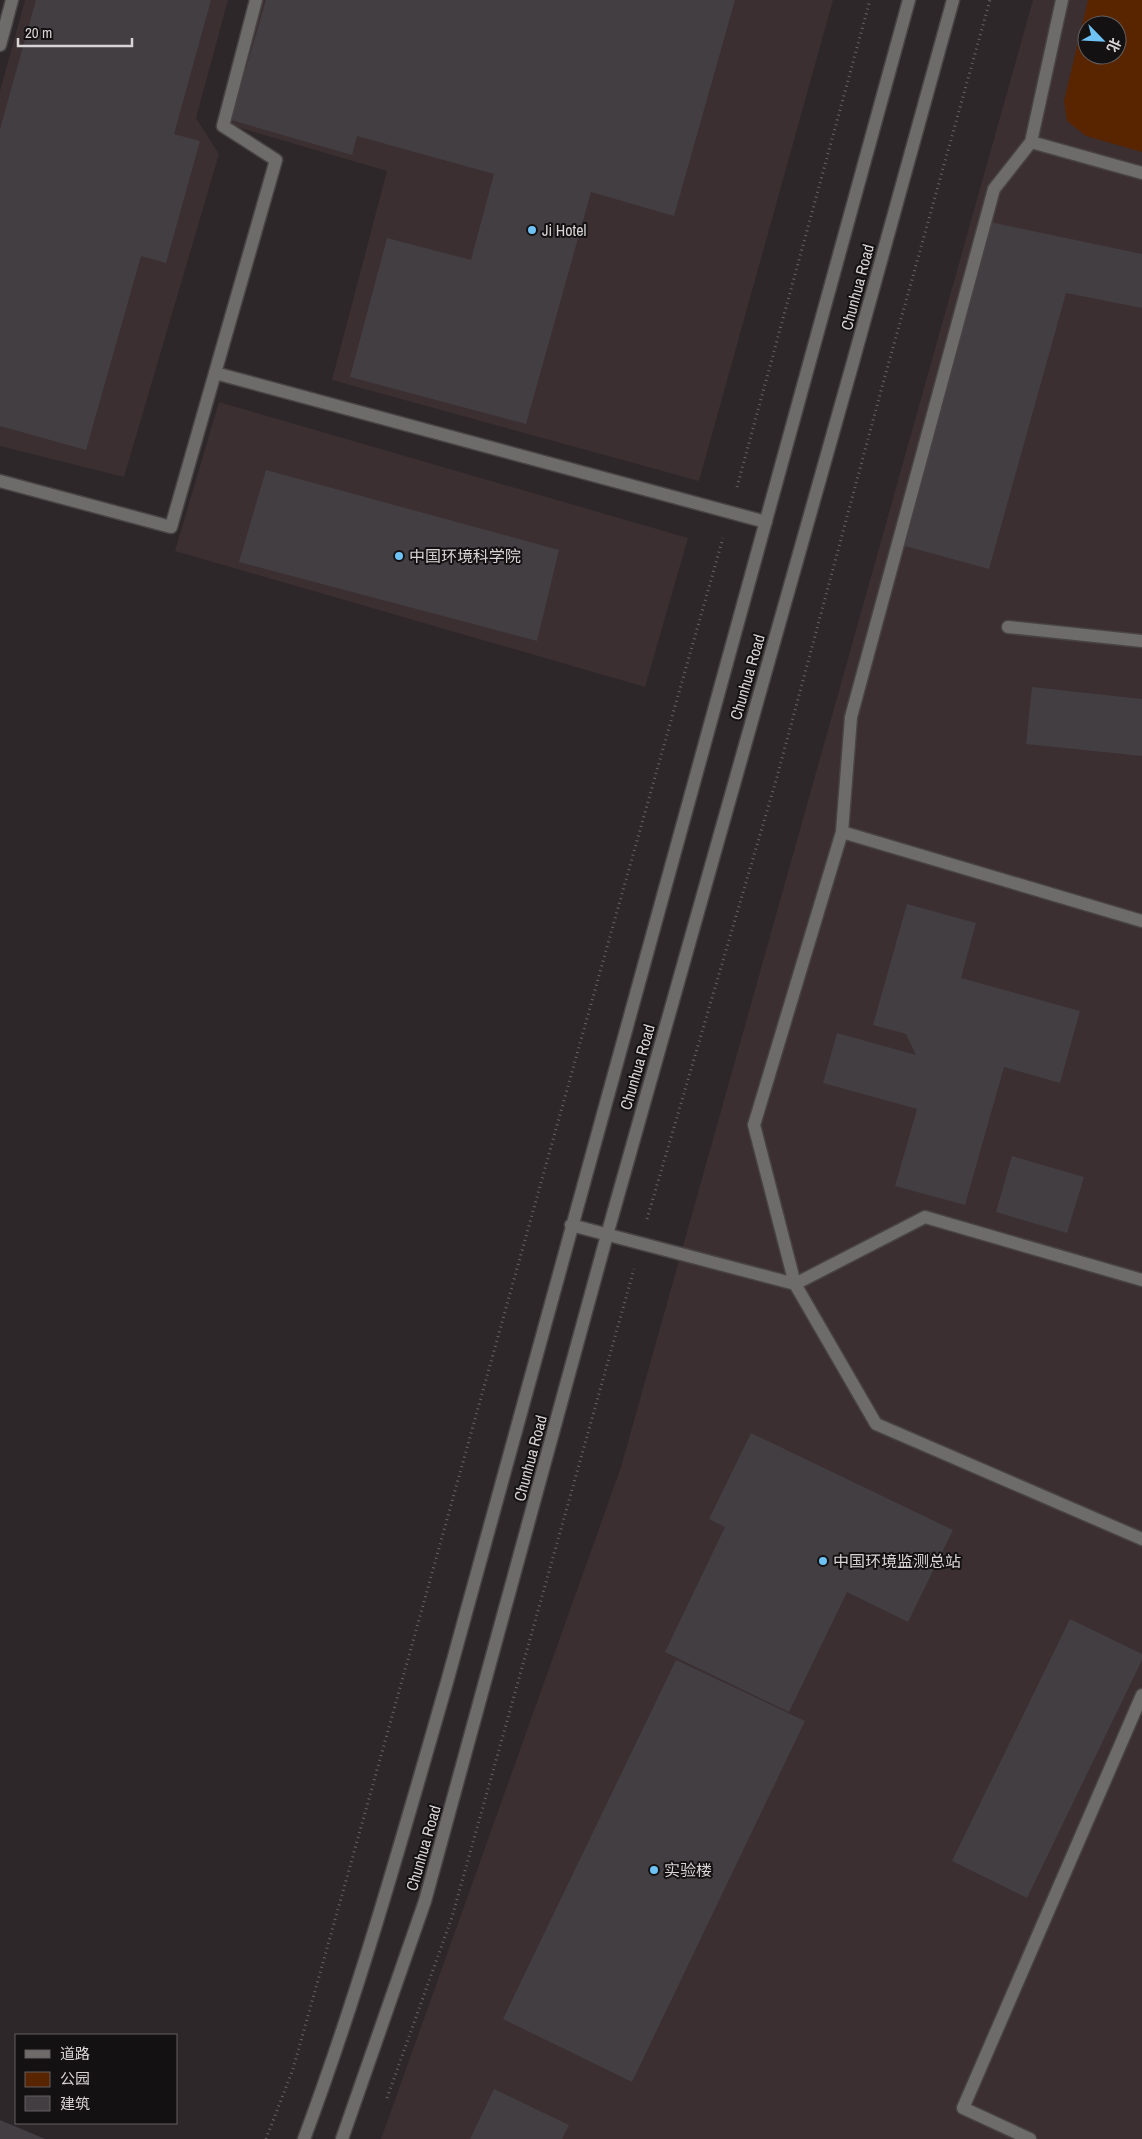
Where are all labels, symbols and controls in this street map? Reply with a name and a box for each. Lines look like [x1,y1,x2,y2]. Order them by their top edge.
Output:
scale bar [18,15,131,47]
north arrow [1077,15,1127,65]
text: 20 m [25,22,52,43]
text: 北 [1103,35,1125,55]
place label: Ji Hotel [542,219,587,241]
marker: Ji Hotel [526,224,538,236]
street label: Chunhua Road [835,242,879,332]
place label: 中国环境科学院 [409,545,521,567]
marker: 中国环境科学院 [393,550,405,562]
street label: Chunhua Road [724,632,770,722]
street label: Chunhua Road [614,1022,660,1112]
street label: Chunhua Road [508,1413,552,1503]
place label: 中国环境监测总站 [833,1550,961,1572]
marker: 中国环境监测总站 [817,1555,829,1567]
street label: Chunhua Road [400,1803,446,1893]
place label: 实验楼 [664,1859,712,1881]
marker: 实验楼 [648,1864,660,1876]
legend [15,2034,178,2124]
text: 道路 [60,2043,90,2064]
text: 公园 [60,2068,90,2089]
text: 建筑 [60,2093,90,2114]

